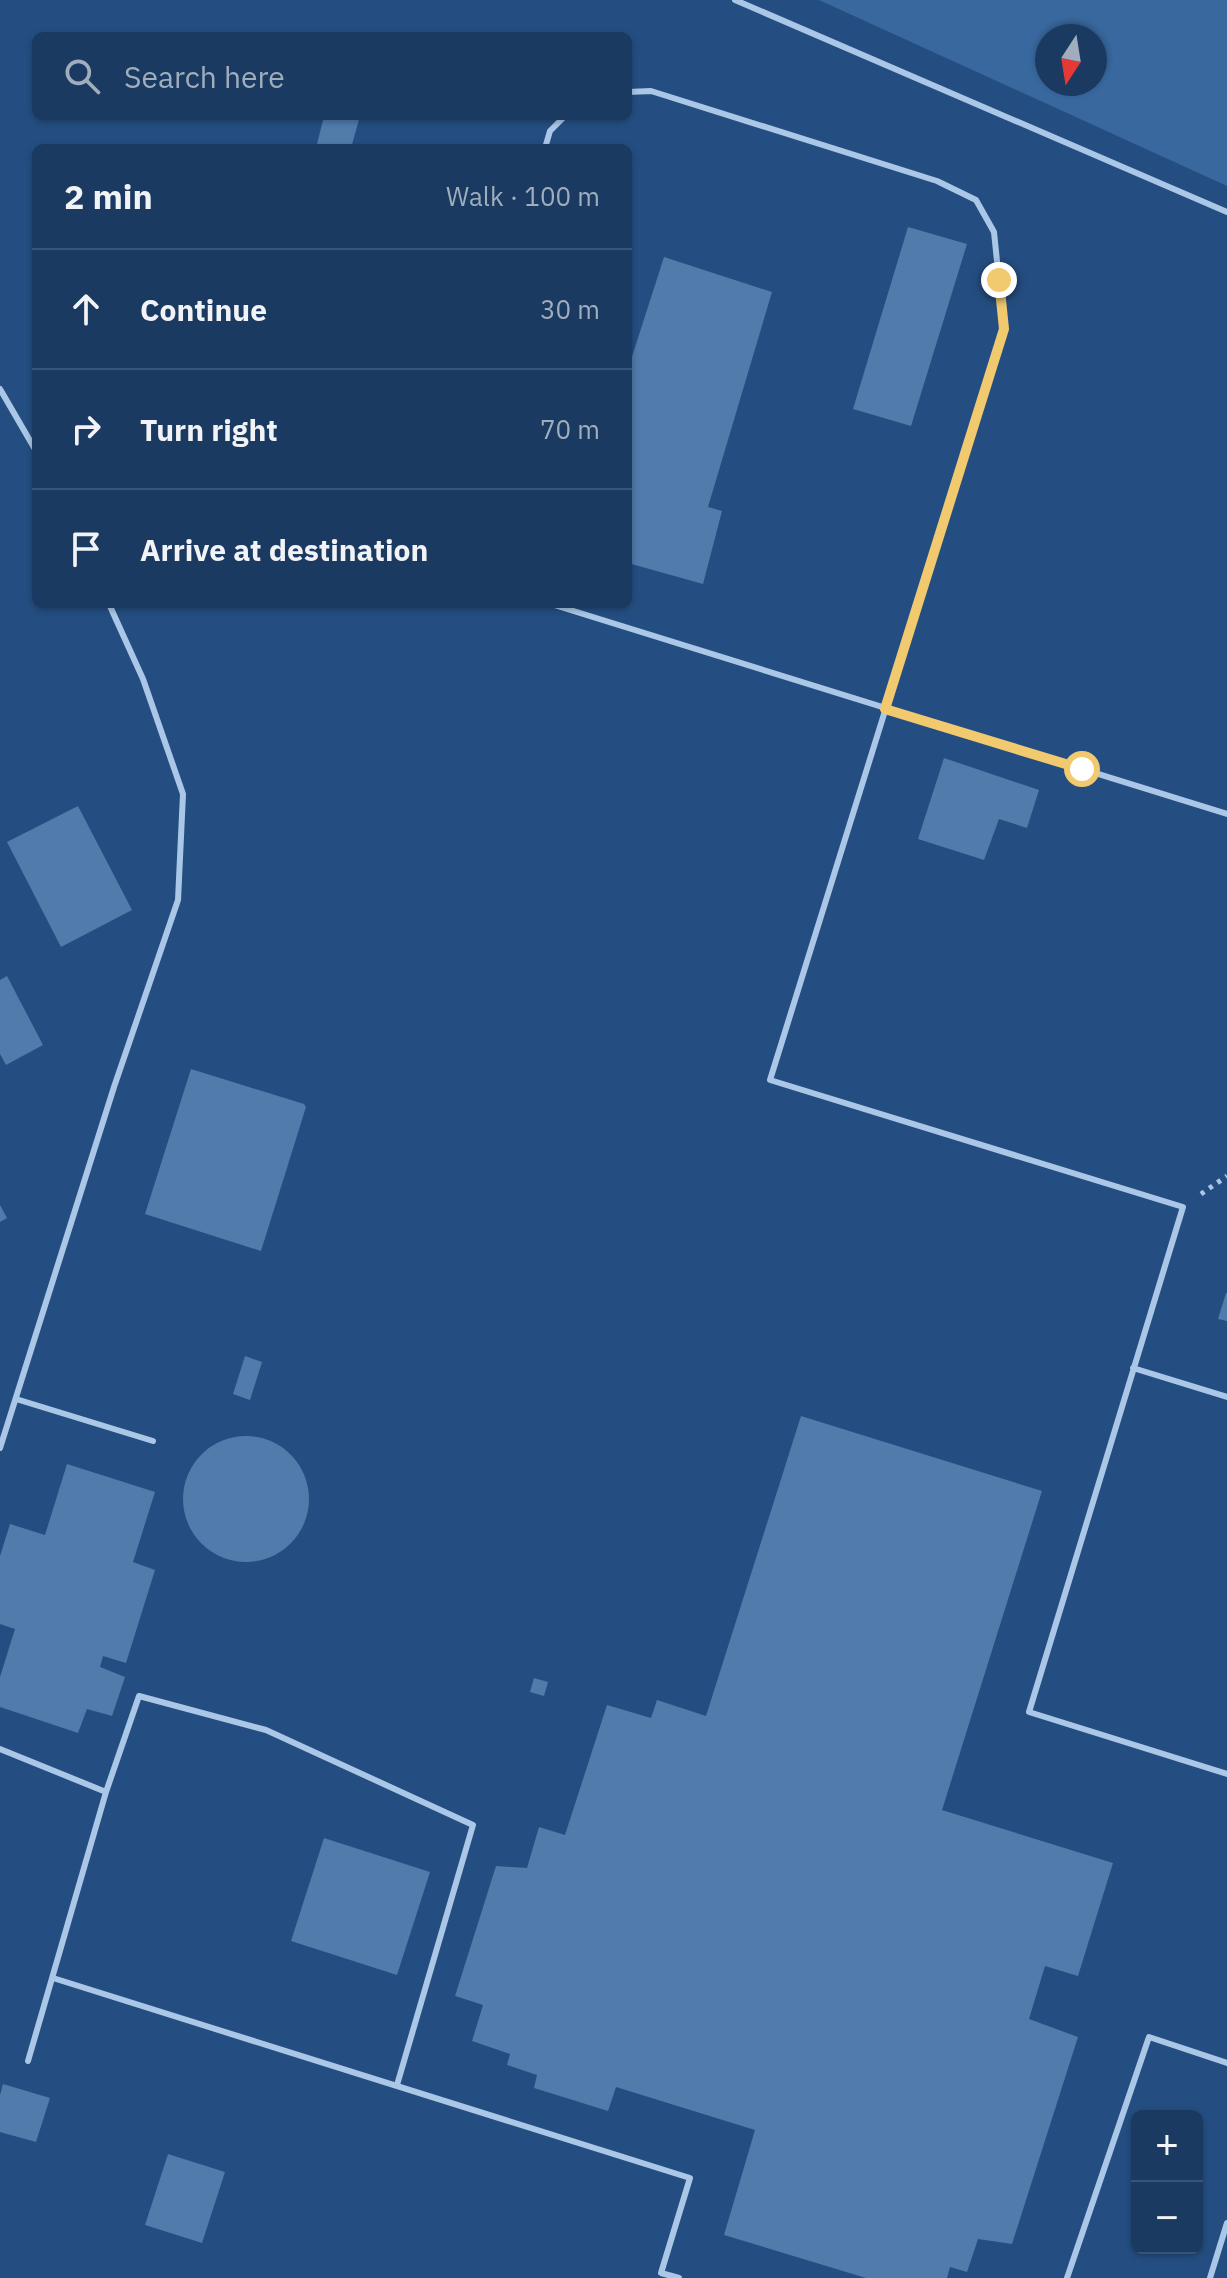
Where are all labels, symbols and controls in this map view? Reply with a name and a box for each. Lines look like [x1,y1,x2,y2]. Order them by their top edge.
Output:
north arrow [1035,24,1107,96]
search box [32,32,632,120]
icon: search [60,54,104,98]
text: Search here [124,57,285,96]
text: 2 min [64,174,153,218]
text: Walk · 100 m [446,179,600,213]
route end [981,262,1017,298]
icon: ahead [64,287,108,331]
text: Continue [140,290,267,329]
text: 30 m [540,292,600,326]
icon: right [64,407,108,451]
text: Turn right [140,410,278,449]
text: 70 m [540,412,600,446]
icon: arrive [64,527,108,571]
text: Arrive at destination [140,530,428,569]
route start [1064,751,1100,787]
map controls [1131,2110,1203,2254]
button: + [1131,2110,1203,2182]
button: − [1131,2182,1203,2254]

